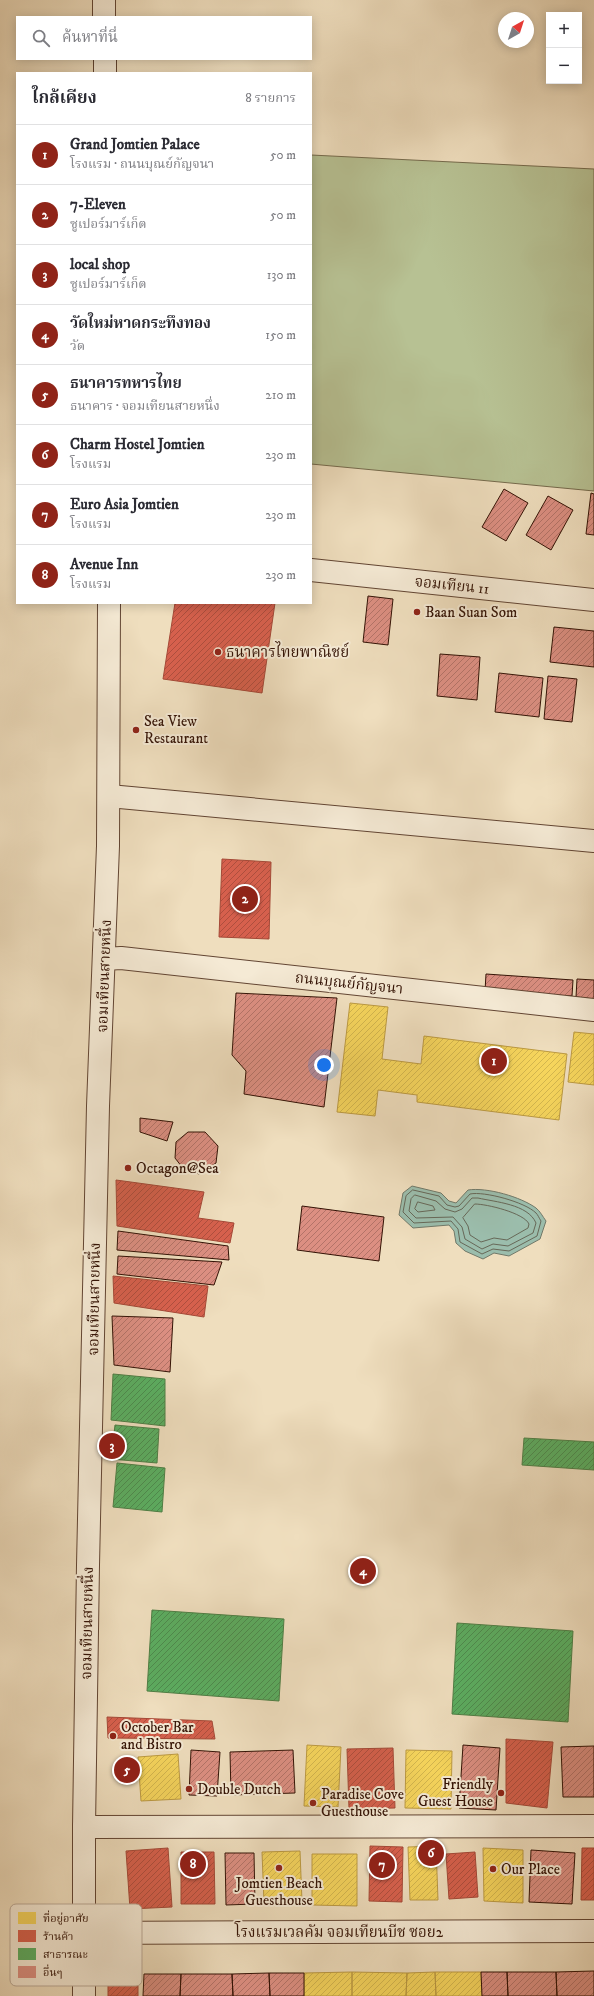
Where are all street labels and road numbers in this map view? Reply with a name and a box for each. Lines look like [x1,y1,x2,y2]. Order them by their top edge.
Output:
street label: จอมเทียน 11 [414,572,490,599]
street label: จอมเทียนสายหนึ่ง [91,919,116,1033]
street label: ถนนบุณย์กัญจนา [294,967,404,1000]
street label: จอมเทียนสายหนึ่ง [82,1242,105,1356]
street label: จอมเทียนสายหนึ่ง [75,1566,98,1680]
street label: โรงแรมเวลคัม จอมเทียนบีช ซอย2 [234,1921,444,1942]

